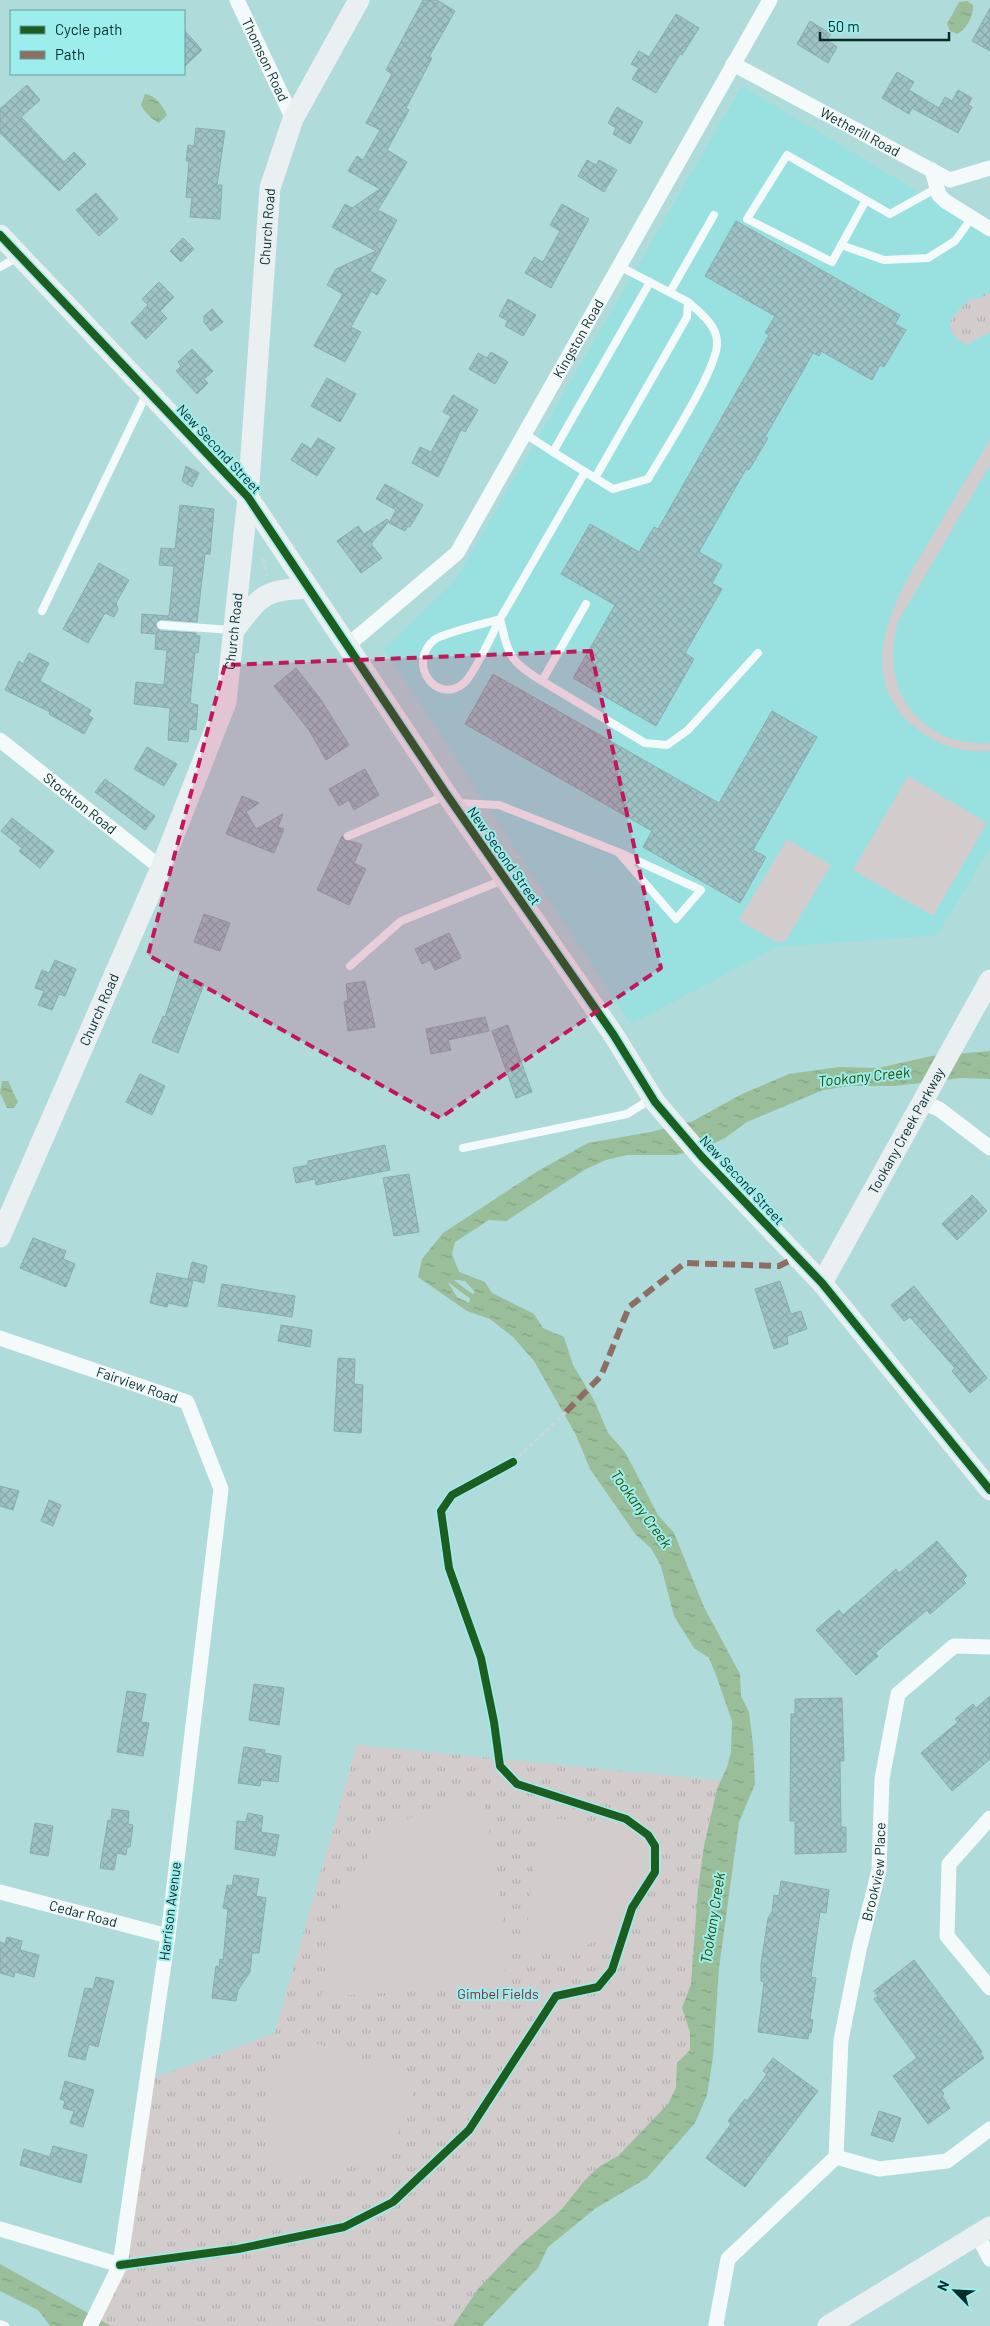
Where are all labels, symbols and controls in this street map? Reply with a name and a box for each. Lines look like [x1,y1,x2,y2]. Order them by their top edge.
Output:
legend [10,10,185,75]
scale bar [820,10,949,42]
street label: Thomson Road [239,15,292,104]
text: 50 m [828,17,860,35]
text: Cycle path [55,20,122,38]
text: Path [55,45,85,63]
street label: Wetherill Road [817,103,903,160]
street label: Church Road [256,188,278,266]
street label: Kingston Road [549,296,607,381]
street label: New Second Street [174,400,265,497]
street label: Church Road [221,592,246,671]
street label: Stockton Road [40,769,120,837]
street label: New Second Street [464,803,545,908]
street label: Church Road [75,971,122,1048]
water label: Tookany Creek [817,1062,911,1090]
street label: Tookany Creek Parkway [864,1064,948,1197]
street label: New Second Street [697,1131,788,1228]
street label: Fairview Road [94,1363,180,1406]
water label: Tookany Creek [607,1466,677,1552]
street label: Brookview Place [858,1822,889,1923]
street label: Harrison Avenue [155,1861,184,1961]
water label: Tookany Creek [696,1870,728,1965]
street label: Cedar Road [47,1896,119,1930]
park label: Gimbel Fields [457,1985,539,2002]
north arrow [930,2266,980,2316]
text: N [933,2278,952,2293]

